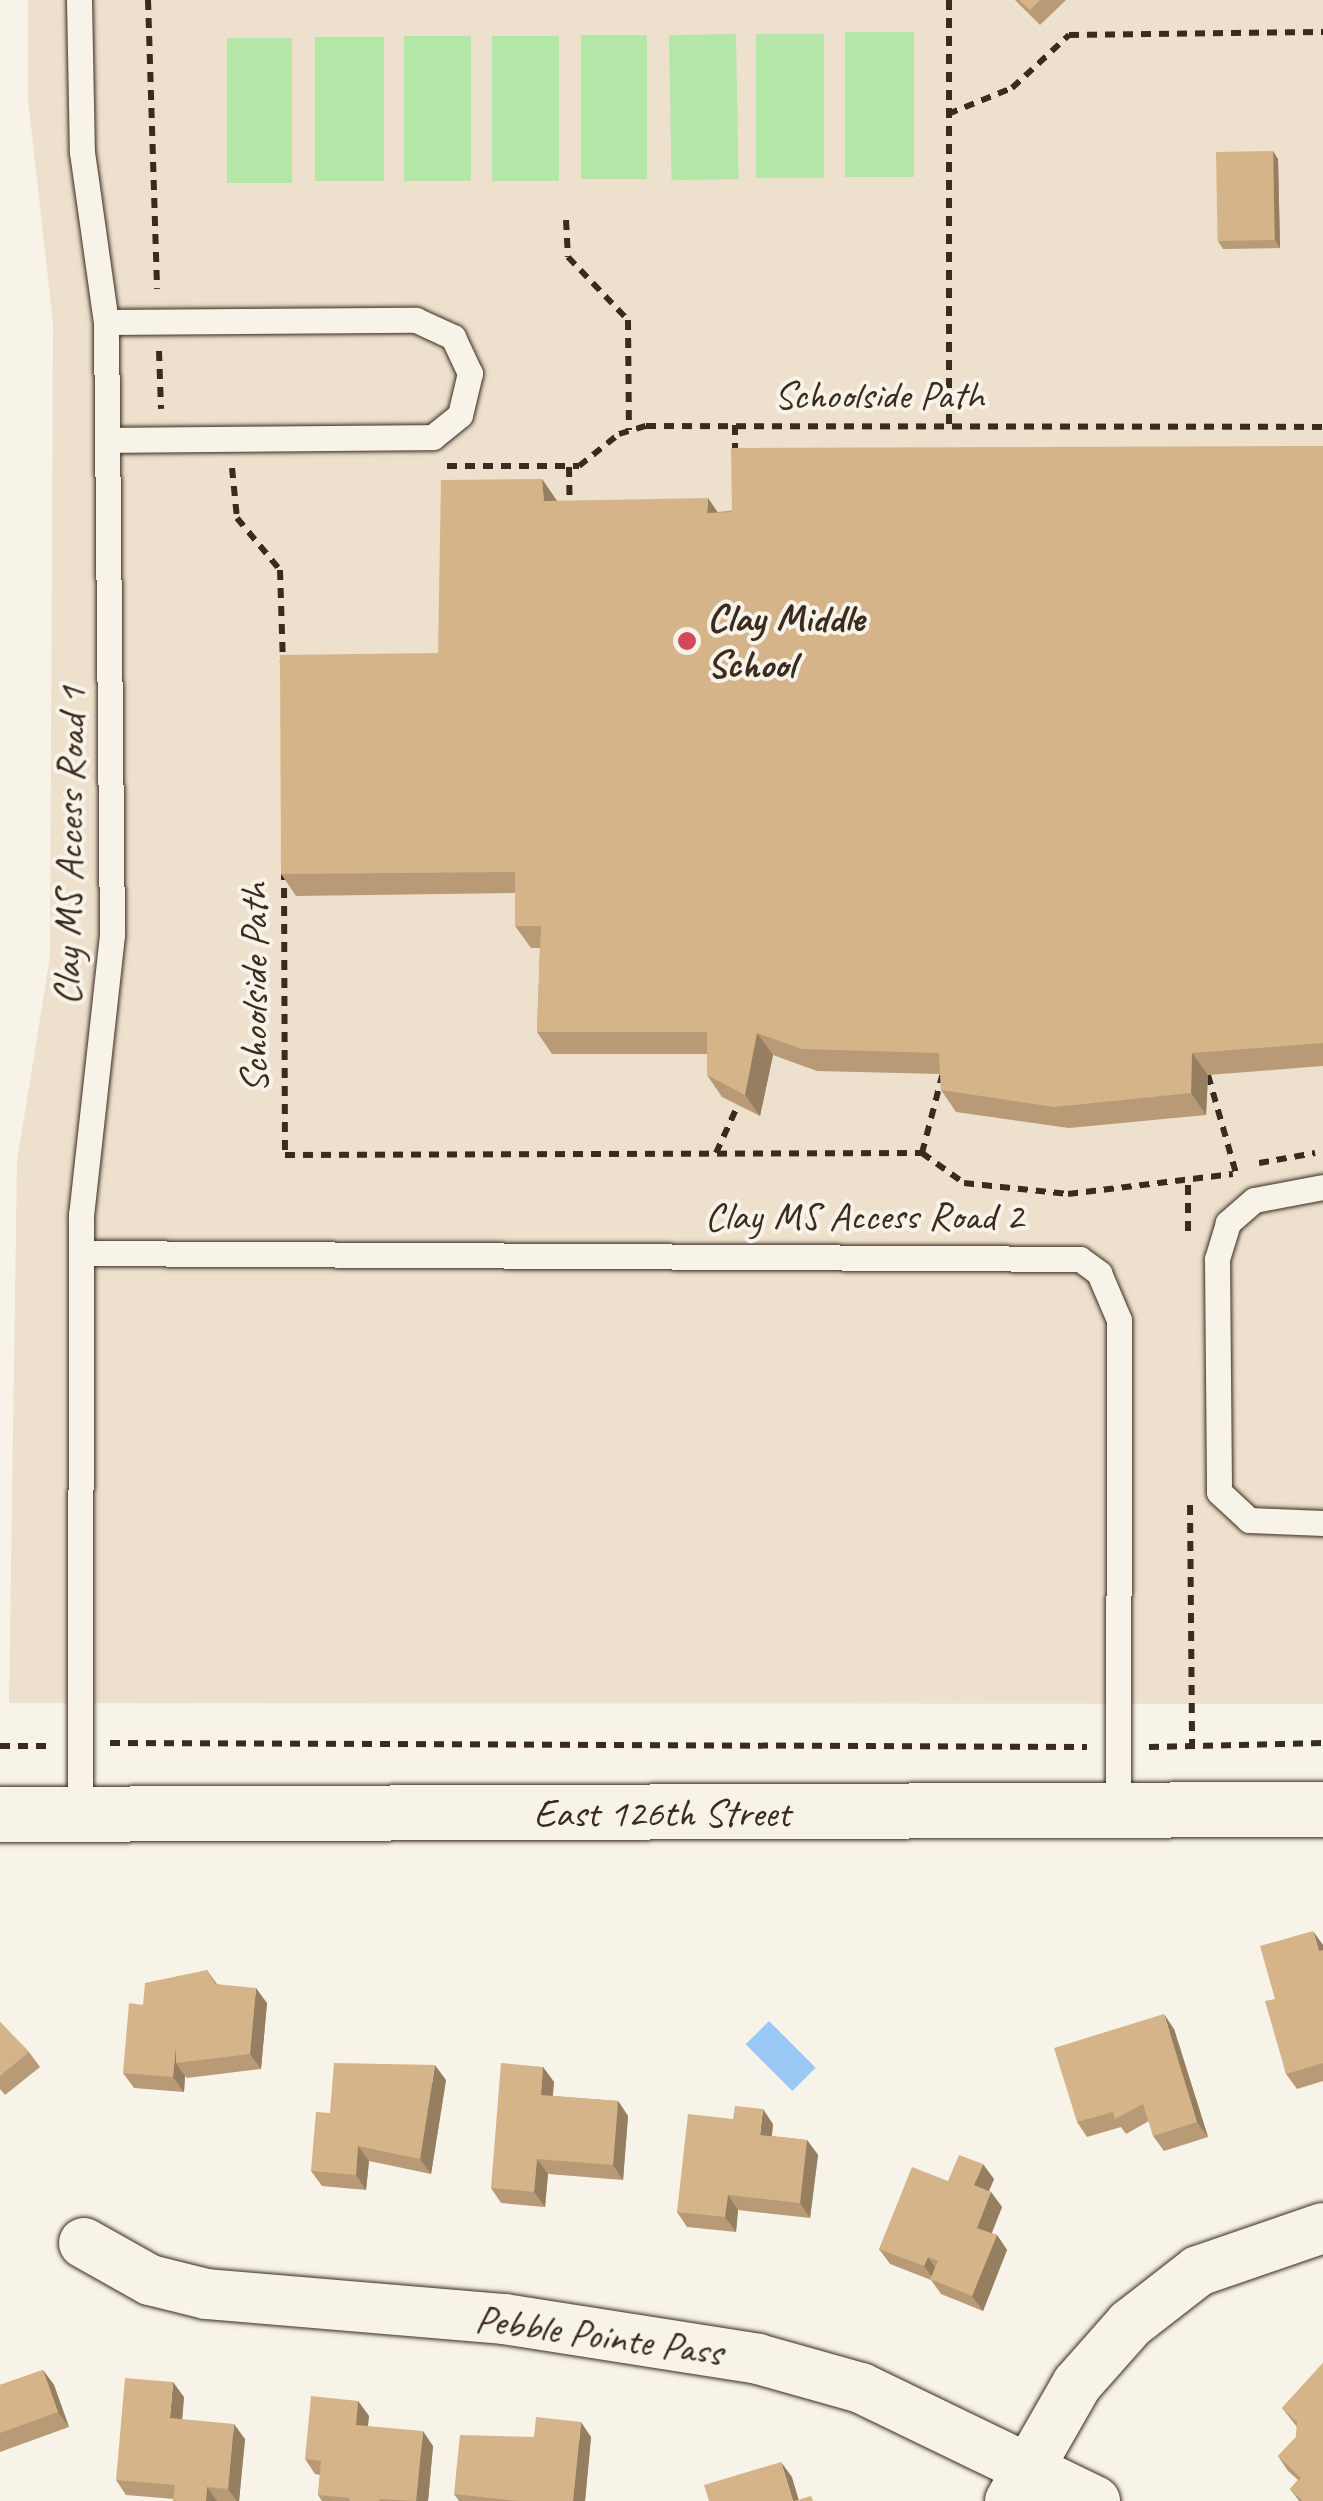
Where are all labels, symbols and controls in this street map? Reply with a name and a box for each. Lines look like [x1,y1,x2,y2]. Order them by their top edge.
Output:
street label: Schoolside Path [773,371,985,419]
place label: Clay Middle School [707,594,865,688]
marker: Clay Middle School [676,630,698,652]
street label: Clay MS Access Road 1 [42,687,96,1005]
street label: Schoolside Path [230,882,278,1094]
street label: Clay MS Access Road 2 [706,1192,1022,1240]
street label: East 126th Street [533,1789,791,1837]
street label: Pebble Pointe Pass [472,2294,726,2376]

